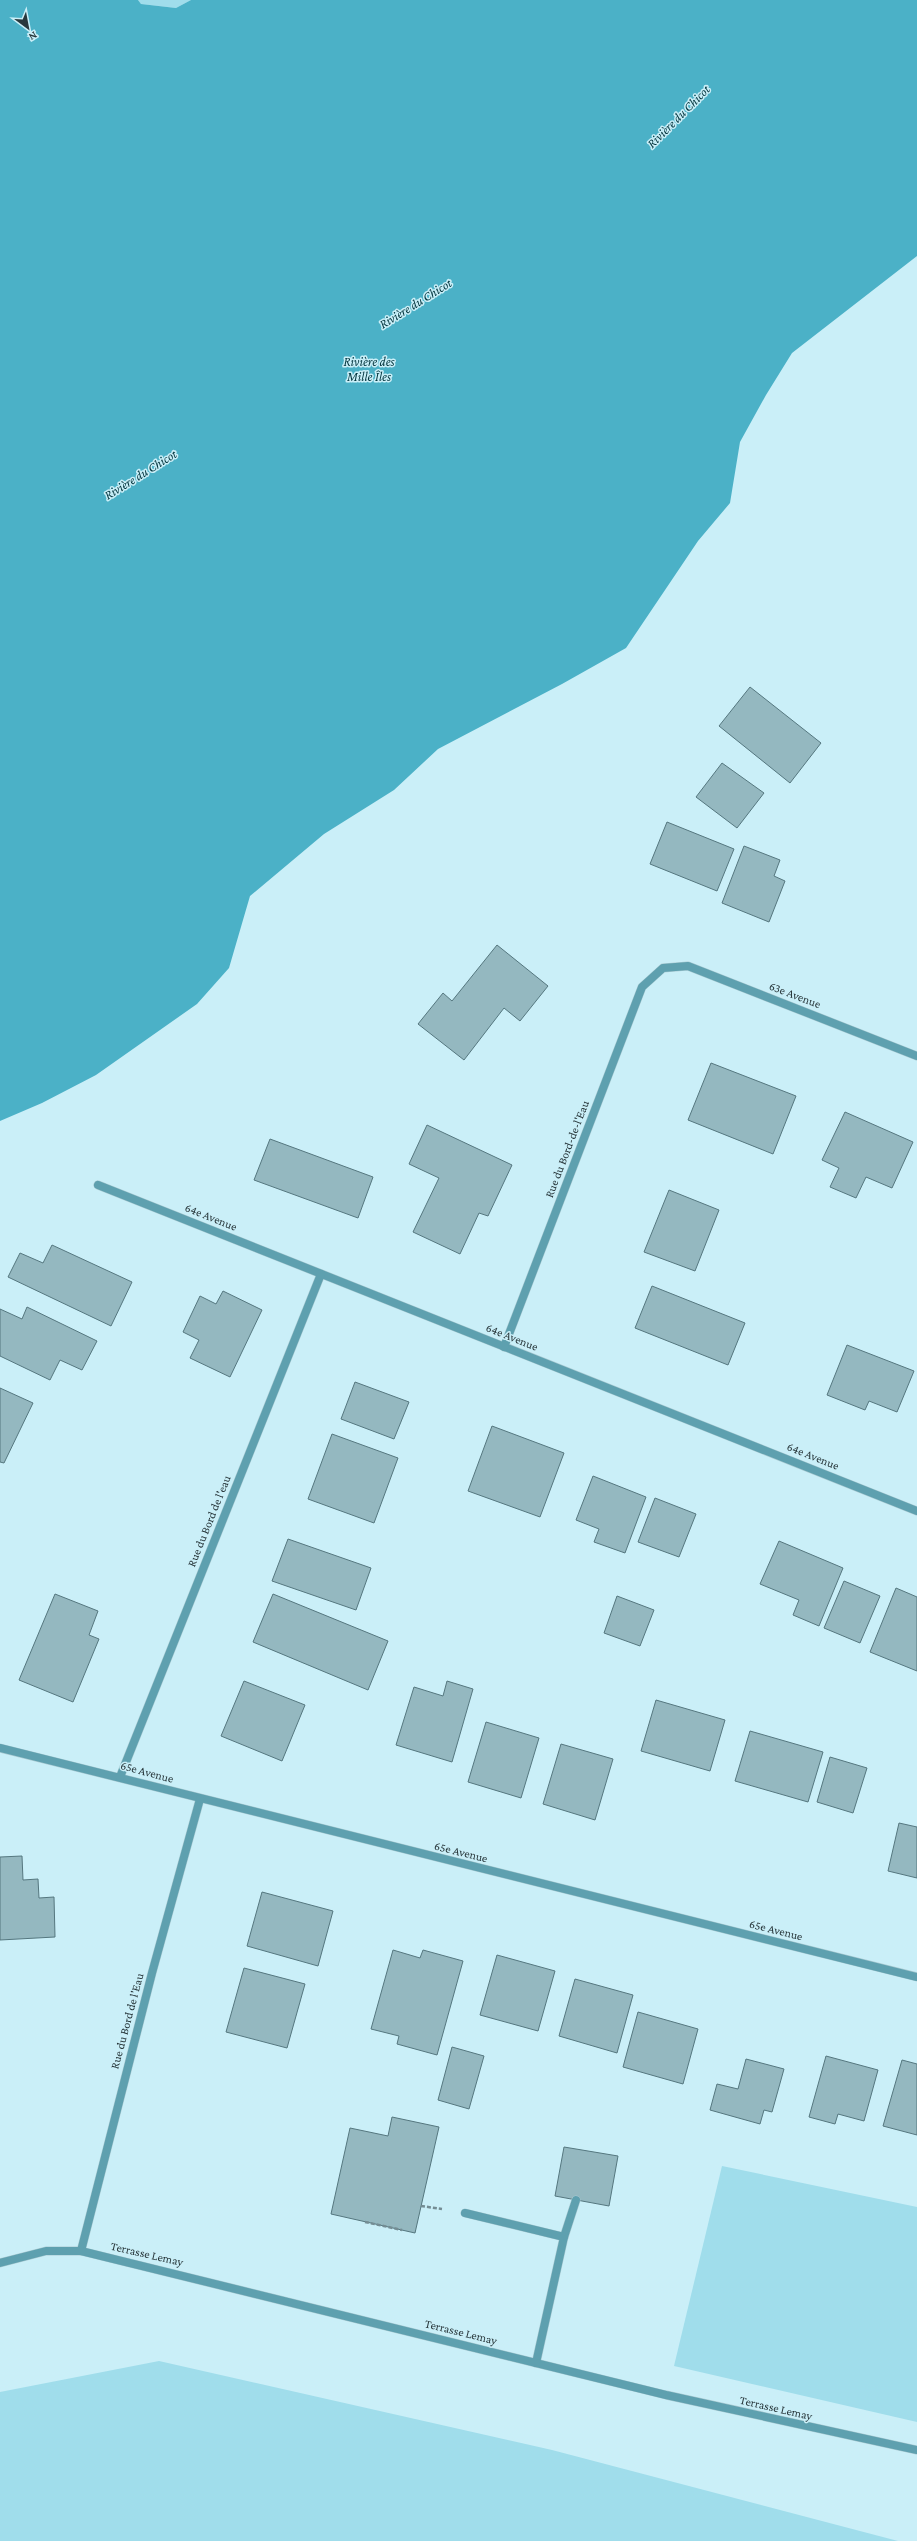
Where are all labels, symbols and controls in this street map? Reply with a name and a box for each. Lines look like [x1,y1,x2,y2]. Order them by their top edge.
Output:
north arrow [8,8,48,48]
text: N [27,29,40,44]
water label: Rivière du Chicot [644,82,713,151]
water label: Rivière du Chicot [376,275,454,332]
water label: Rivière des Mille Îles [343,354,395,384]
water label: Rivière du Chicot [101,446,179,503]
street label: 63e Avenue [767,979,823,1011]
street label: Rue du Bord-de-l'Eau [542,1098,592,1200]
street label: 64e Avenue [183,1200,239,1234]
street label: 64e Avenue [484,1320,540,1354]
street label: 64e Avenue [785,1439,841,1473]
street label: Rue du Bord de l'eau [184,1473,234,1569]
street label: 65e Avenue [119,1758,175,1786]
street label: 65e Avenue [433,1839,489,1865]
street label: 65e Avenue [748,1917,804,1943]
street label: Rue du Bord de l'Eau [107,1971,147,2070]
street label: Terrasse Lemay [109,2239,185,2269]
street label: Terrasse Lemay [423,2316,499,2348]
street label: Terrasse Lemay [738,2393,814,2423]

